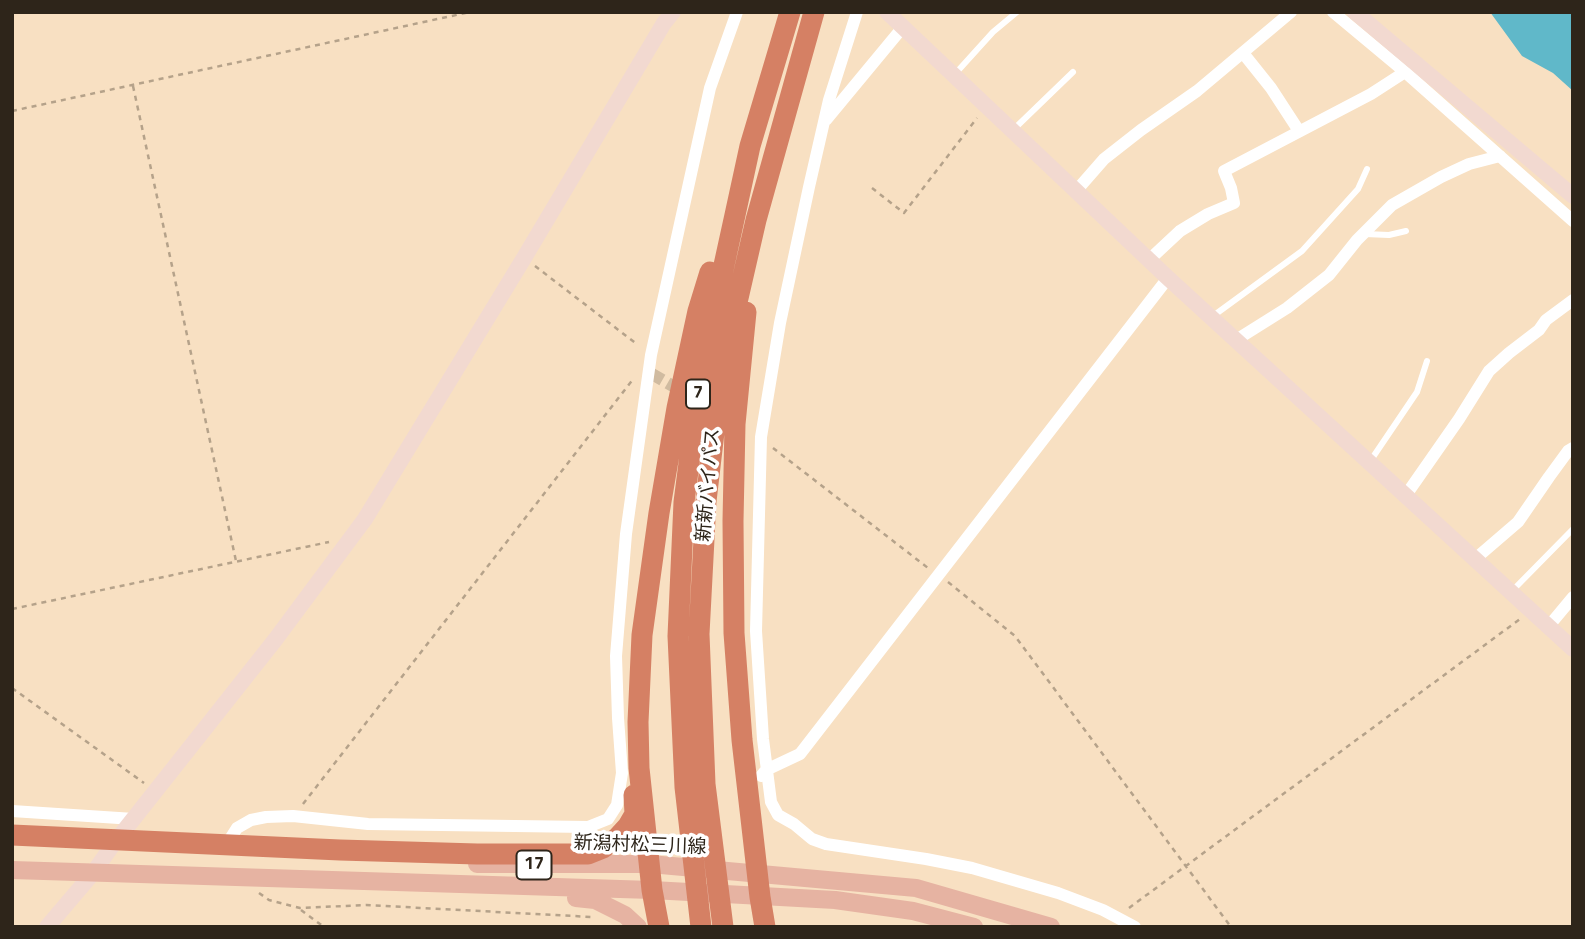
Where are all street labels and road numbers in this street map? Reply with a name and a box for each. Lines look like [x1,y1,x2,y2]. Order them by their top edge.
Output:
road number: 7 [686,380,710,408]
street label: 新新バイパス [693,427,725,543]
street label: 新潟村松三川線 [573,832,707,860]
road number: 17 [516,850,552,880]

